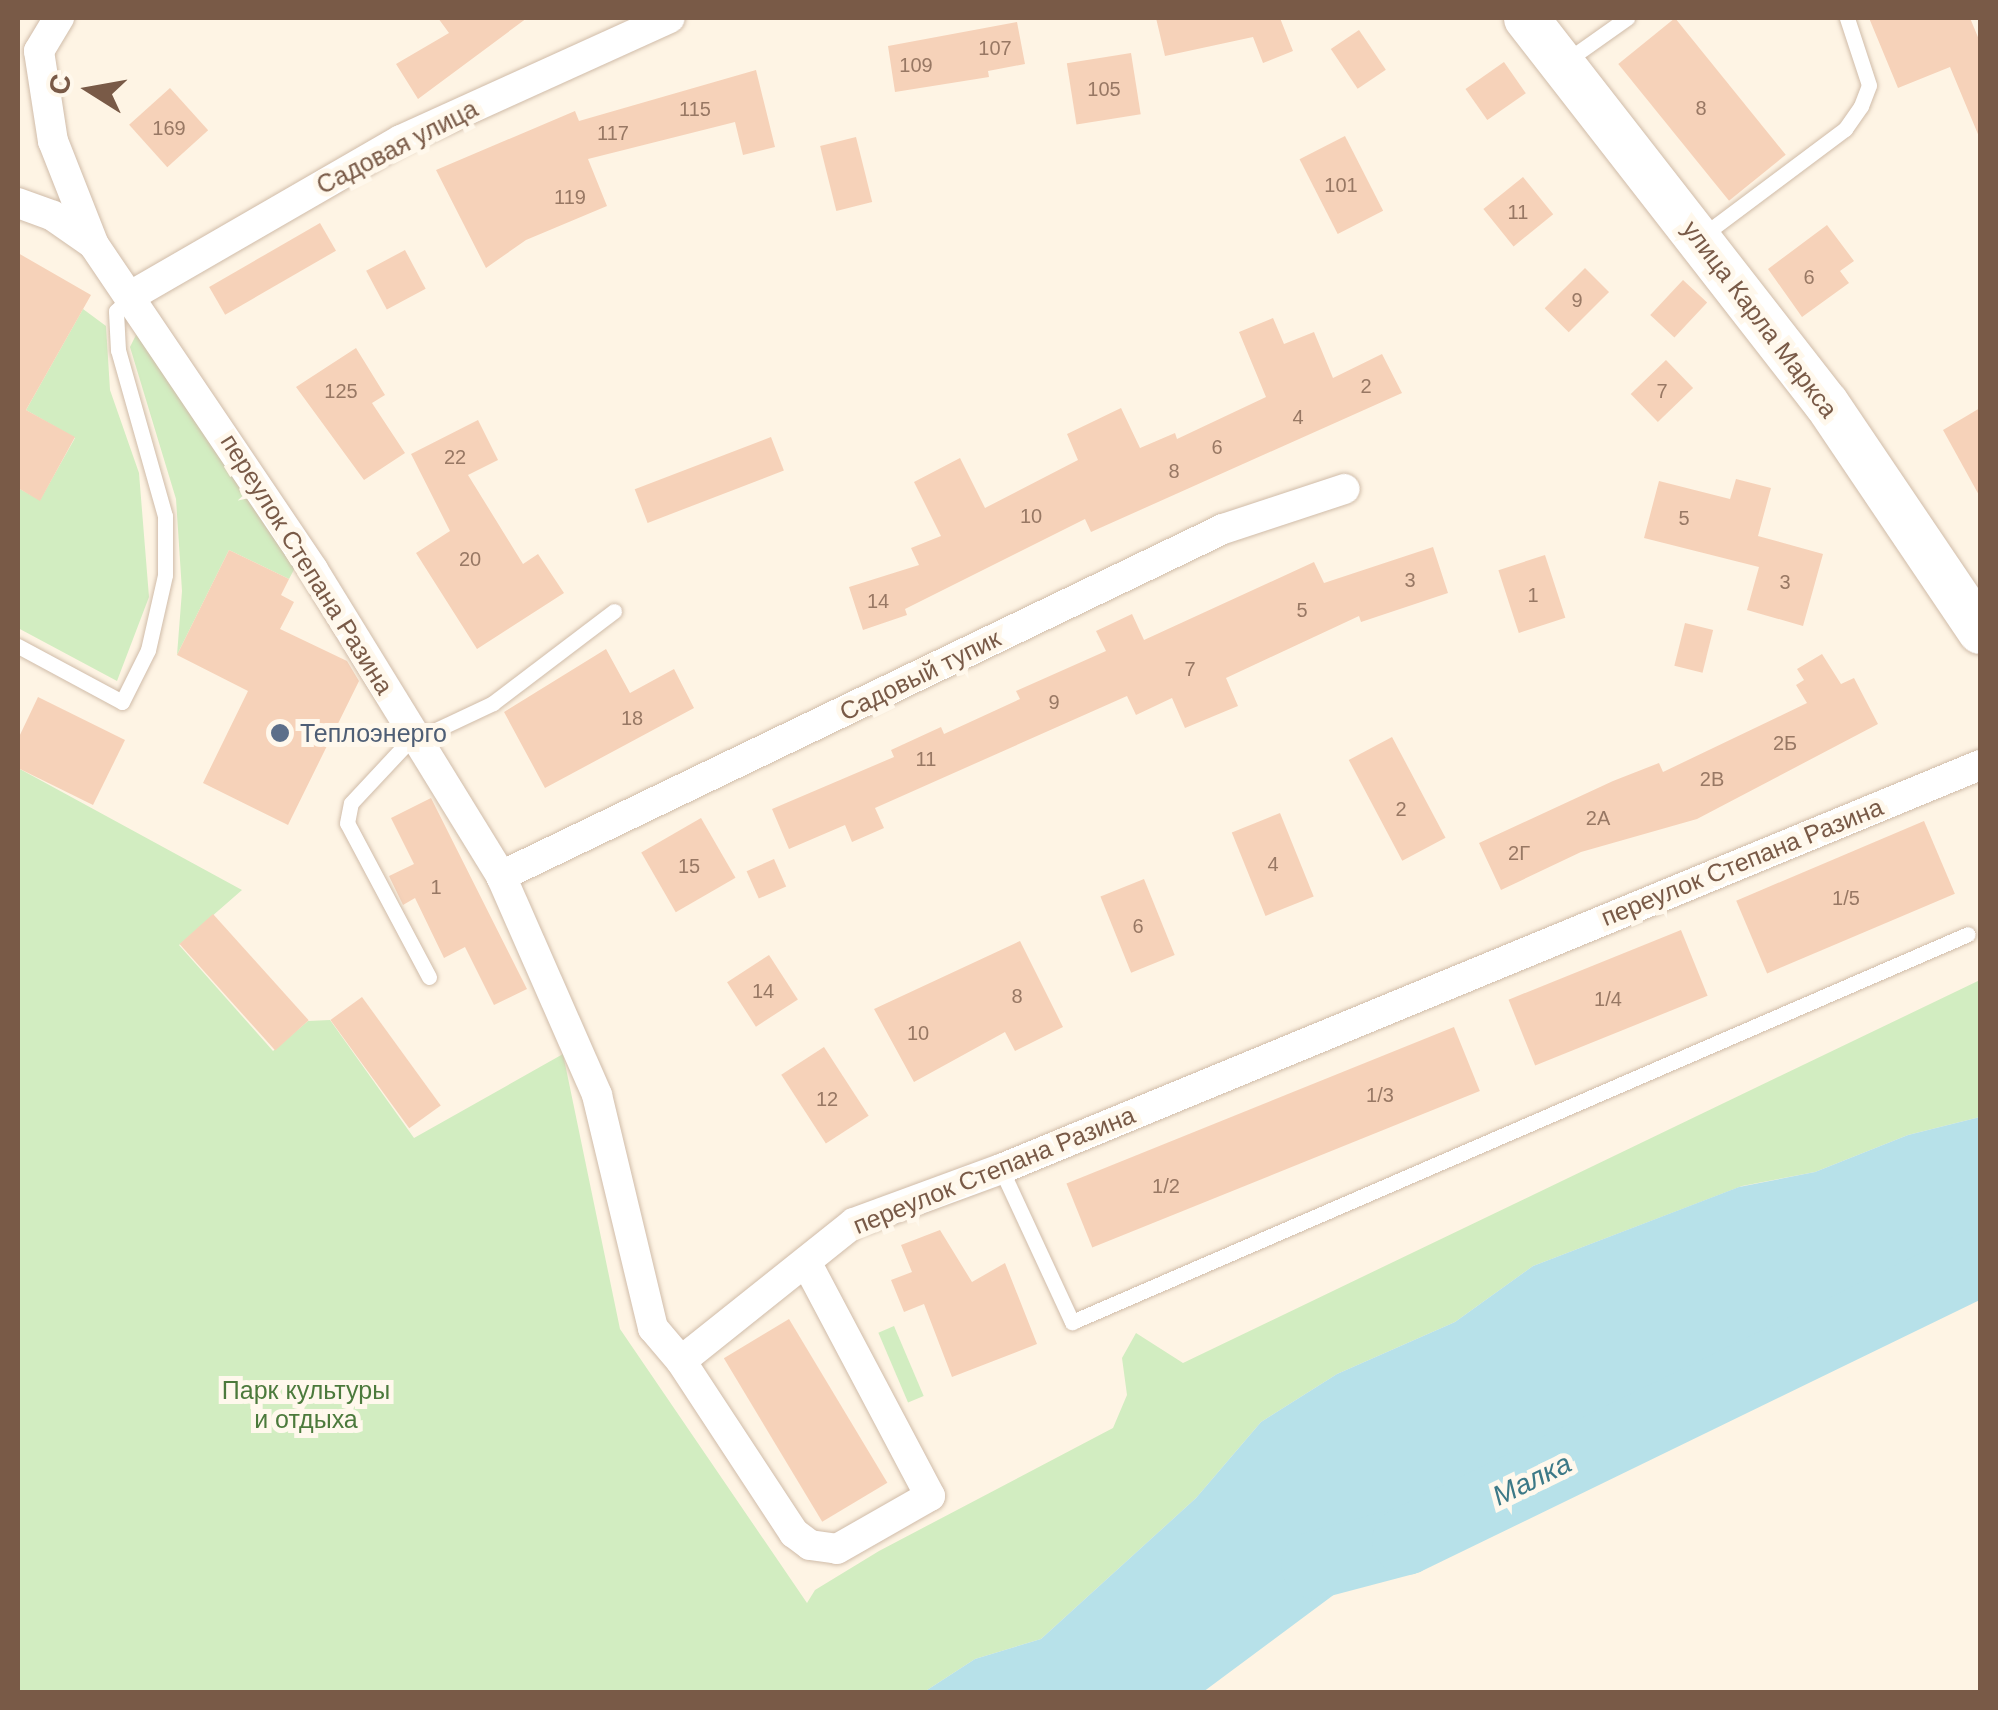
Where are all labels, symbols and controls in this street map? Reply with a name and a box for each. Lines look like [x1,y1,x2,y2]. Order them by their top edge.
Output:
house number: 107 [978,36,1012,60]
north arrow [40,40,140,140]
house number: 109 [899,53,933,77]
text: С [43,71,77,97]
house number: 105 [1087,77,1121,101]
street label: Садовая улица [311,93,483,201]
house number: 8 [1695,96,1707,120]
house number: 115 [679,97,711,121]
house number: 169 [152,116,186,140]
house number: 117 [597,121,629,145]
house number: 101 [1324,173,1358,197]
house number: 119 [554,185,586,209]
house number: 11 [1508,200,1528,224]
street label: улица Карла Маркса [1676,214,1844,424]
house number: 6 [1803,265,1815,289]
house number: 9 [1571,288,1583,312]
house number: 2 [1360,374,1372,398]
house number: 125 [324,379,358,403]
house number: 7 [1656,379,1668,403]
house number: 4 [1292,405,1304,429]
street label: переулок Степана Разина [214,428,400,700]
house number: 6 [1211,435,1223,459]
house number: 22 [444,445,466,469]
house number: 8 [1168,459,1180,483]
house number: 10 [1020,504,1042,528]
house number: 5 [1678,506,1690,530]
house number: 20 [459,547,481,571]
house number: 3 [1404,568,1416,592]
house number: 3 [1779,570,1791,594]
house number: 1 [1527,583,1539,607]
house number: 14 [867,589,889,613]
house number: 5 [1296,598,1308,622]
street label: Садовый тупик [835,623,1005,727]
house number: 7 [1184,657,1196,681]
house number: 9 [1048,690,1060,714]
house number: 18 [621,706,643,730]
place label: Теплоэнерго [300,718,447,748]
marker: Теплоэнерго [269,722,291,744]
house number: 2Б [1773,731,1797,755]
house number: 11 [916,747,936,771]
house number: 2В [1700,767,1724,791]
street label: переулок Степана Разина [1597,792,1887,932]
house number: 2 [1395,797,1407,821]
house number: 2А [1586,806,1610,830]
house number: 2Г [1508,841,1530,865]
house number: 4 [1267,852,1279,876]
house number: 15 [678,854,700,878]
house number: 1 [430,875,442,899]
house number: 1/5 [1832,886,1860,910]
house number: 6 [1132,914,1144,938]
house number: 14 [752,979,774,1003]
house number: 8 [1011,984,1023,1008]
house number: 1/4 [1594,987,1622,1011]
house number: 10 [907,1021,929,1045]
house number: 1/3 [1366,1083,1394,1107]
house number: 12 [816,1087,838,1111]
street label: переулок Степана Разина [849,1100,1139,1240]
house number: 1/2 [1152,1174,1180,1198]
park label: Парк культуры и отдыха [222,1376,390,1435]
water label: Малка [1487,1447,1577,1513]

